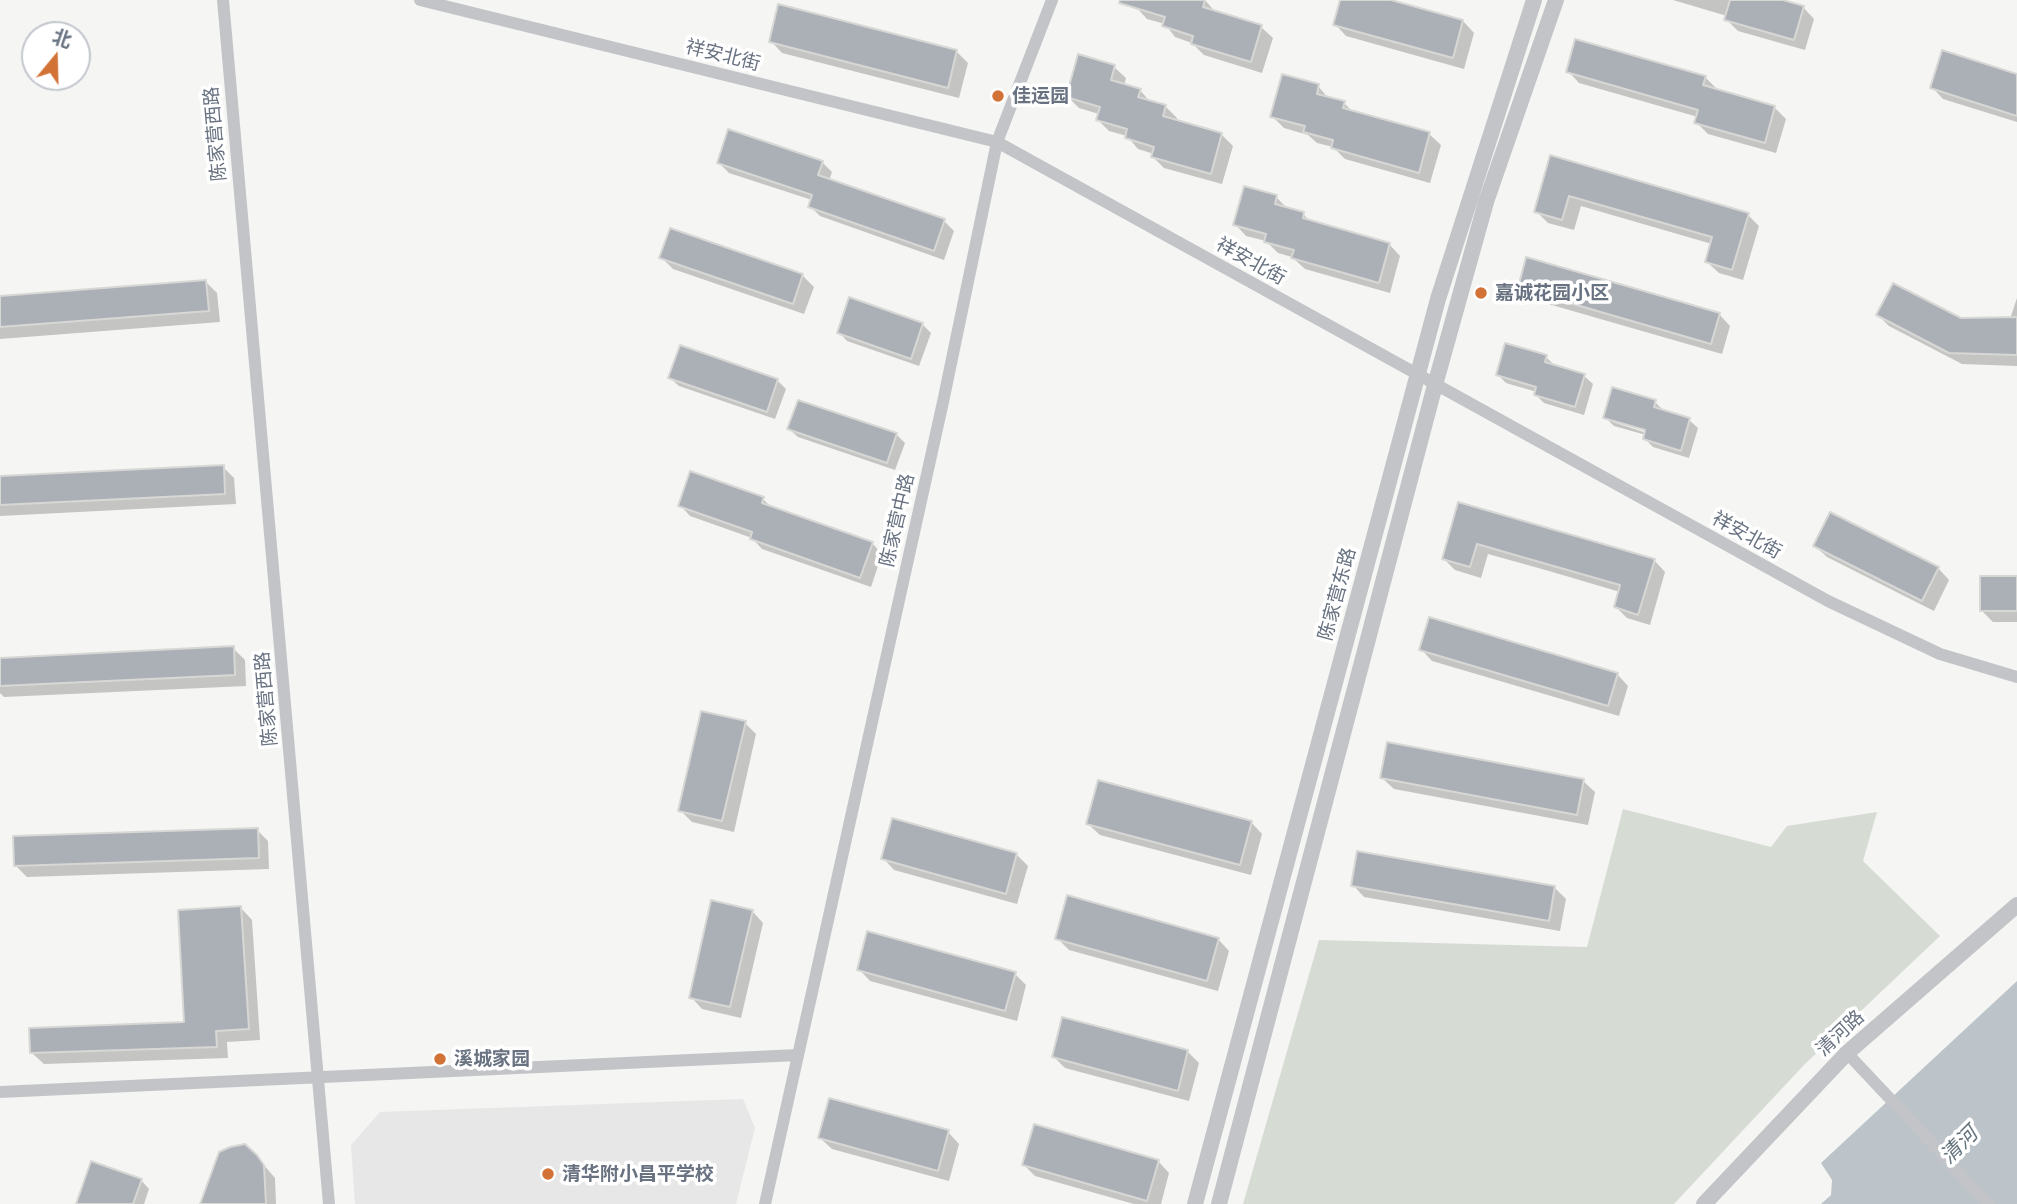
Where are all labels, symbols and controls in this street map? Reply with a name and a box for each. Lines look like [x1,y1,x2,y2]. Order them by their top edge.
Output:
north arrow [21,21,91,91]
text: 北 [50,24,75,52]
street label: 祥安北街 [683,35,763,75]
place label: 佳运园 [1012,85,1069,107]
street label: 陈家营西路 [200,86,230,182]
marker: 佳运园 [990,88,1006,104]
street label: 祥安北街 [1212,233,1290,289]
place label: 嘉诚花园小区 [1495,282,1609,304]
marker: 嘉诚花园小区 [1473,285,1489,301]
street label: 陈家营中路 [875,471,919,569]
street label: 祥安北街 [1708,507,1786,563]
street label: 陈家营东路 [1314,545,1360,643]
street label: 陈家营西路 [251,651,281,747]
street label: 清河路 [1811,1005,1869,1061]
place label: 溪城家园 [454,1048,530,1070]
marker: 溪城家园 [432,1051,448,1067]
water label: 清河 [1935,1121,1983,1169]
place label: 清华附小昌平学校 [562,1163,714,1185]
marker: 清华附小昌平学校 [540,1166,556,1182]

